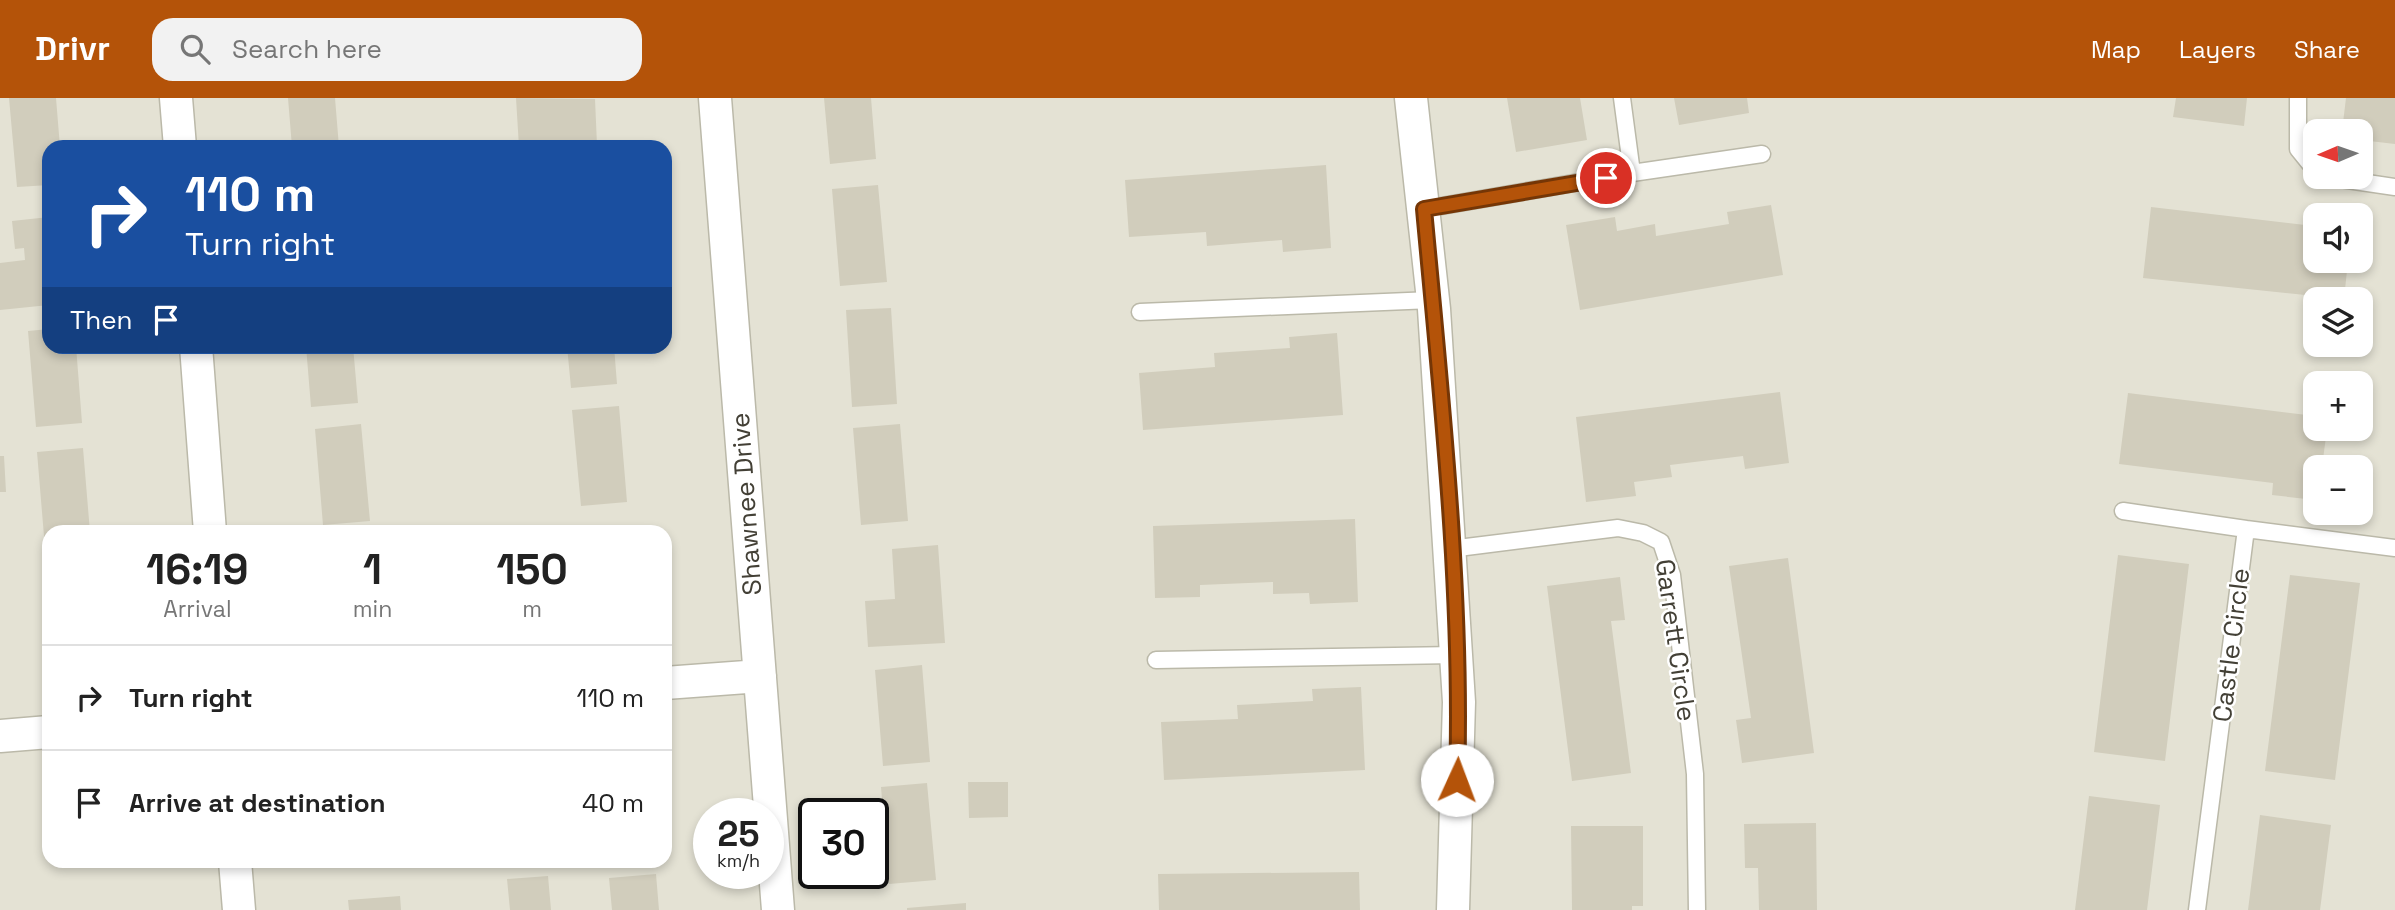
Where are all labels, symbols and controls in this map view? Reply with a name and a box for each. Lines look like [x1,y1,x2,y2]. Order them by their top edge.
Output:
search box [152,18,642,81]
text: Drivr [35,28,110,70]
icon: search [176,30,214,68]
text: Search here [232,32,382,66]
text: Map [2091,34,2141,65]
text: Layers [2179,34,2256,65]
text: Share [2294,34,2360,65]
north arrow [2303,119,2373,189]
map controls [2303,119,2373,525]
pin [1576,148,1636,208]
icon: arrive [1587,159,1625,197]
text: 110 m [185,163,315,225]
icon: right [70,168,161,259]
button: sound [2303,203,2373,273]
text: Turn right [185,224,335,264]
button: layers [2303,287,2373,357]
icon: arrive [147,301,185,339]
text: Then [70,303,133,337]
button: + [2303,371,2373,441]
street label: Shawnee Drive [723,411,769,597]
button: − [2303,455,2373,525]
text: 16:19 [146,543,249,596]
text: 1 [363,543,382,596]
text: 150 [496,543,568,596]
street label: Garrett Circle [1648,557,1704,723]
street label: Castle Circle [2205,566,2257,724]
text: Arrival [163,594,232,624]
text: min [353,594,392,624]
text: m [522,594,542,624]
icon: right [70,679,108,717]
text: Turn right [129,681,253,715]
text: 110 m [577,681,644,715]
position arrow [1420,743,1494,817]
icon: arrive [70,784,108,822]
text: Arrive at destination [129,786,386,820]
text: 40 m [582,786,644,820]
speed limit sign: 30 [798,798,889,889]
text: 25 [718,812,759,856]
text: km/h [717,849,760,872]

